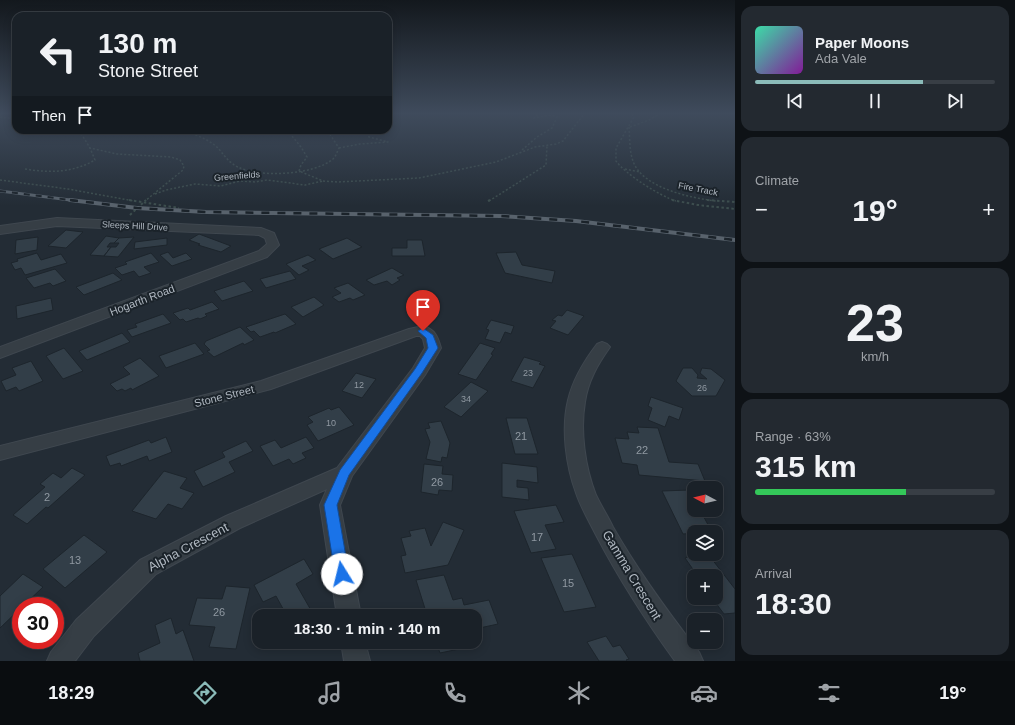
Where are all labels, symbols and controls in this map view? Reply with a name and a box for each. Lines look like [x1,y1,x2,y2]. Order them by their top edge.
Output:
icon: left [32,28,84,80]
text: 130 m [98,28,177,59]
text: Paper Moons [815,34,909,51]
text: Ada Vale [815,51,867,66]
text: Stone Street [98,61,198,81]
icon: previous [784,90,806,112]
icon: pause [864,90,886,112]
icon: next [944,90,966,112]
icon: arrive [74,104,96,126]
text: Then [32,107,66,124]
street label: Greenfields [214,169,261,183]
text: Climate [755,173,799,188]
street label: Fire Track [677,180,719,198]
text: 19° [852,194,898,227]
text: − [755,197,768,222]
text: + [982,197,995,222]
street label: Sleeps Hill Drive [102,219,168,233]
street label: Hogarth Road [108,282,176,318]
pin [406,290,440,331]
text: 23 [846,294,904,352]
icon: arrive [412,296,434,318]
text: km/h [861,349,889,364]
house number: 23 [523,368,533,378]
house number: 12 [354,380,364,390]
street label: Stone Street [193,383,255,409]
house number: 26 [697,383,707,393]
house number: 34 [461,394,471,404]
house number: 10 [326,418,336,428]
text: Range · 63% [755,429,831,444]
house number: 21 [515,430,527,442]
house number: 22 [636,444,648,456]
text: 315 km [755,450,857,483]
house number: 26 [431,476,443,488]
north arrow [687,481,723,517]
map controls [687,481,723,649]
house number: 2 [44,491,50,503]
street label: Alpha Crescent [145,519,231,574]
button: layers [687,525,723,561]
street label: Gamma Crescent [599,527,665,623]
house number: 17 [531,531,543,543]
position arrow [321,553,363,595]
house number: 13 [69,554,81,566]
text: Arrival [755,566,792,581]
button: + [687,569,723,605]
house number: 15 [562,577,574,589]
text: 18:30 [755,587,832,620]
speed limit sign: 30 [12,597,64,649]
house number: 26 [213,606,225,618]
button: − [687,613,723,649]
text: 18:30 · 1 min · 140 m [294,620,440,637]
icon: directions [191,679,219,707]
icon: music [316,679,344,707]
icon: phone [441,679,469,707]
icon: climate [565,679,593,707]
icon: car [690,679,718,707]
icon: filters [815,679,843,707]
text: 18:29 [48,683,94,703]
text: 19° [939,683,967,703]

